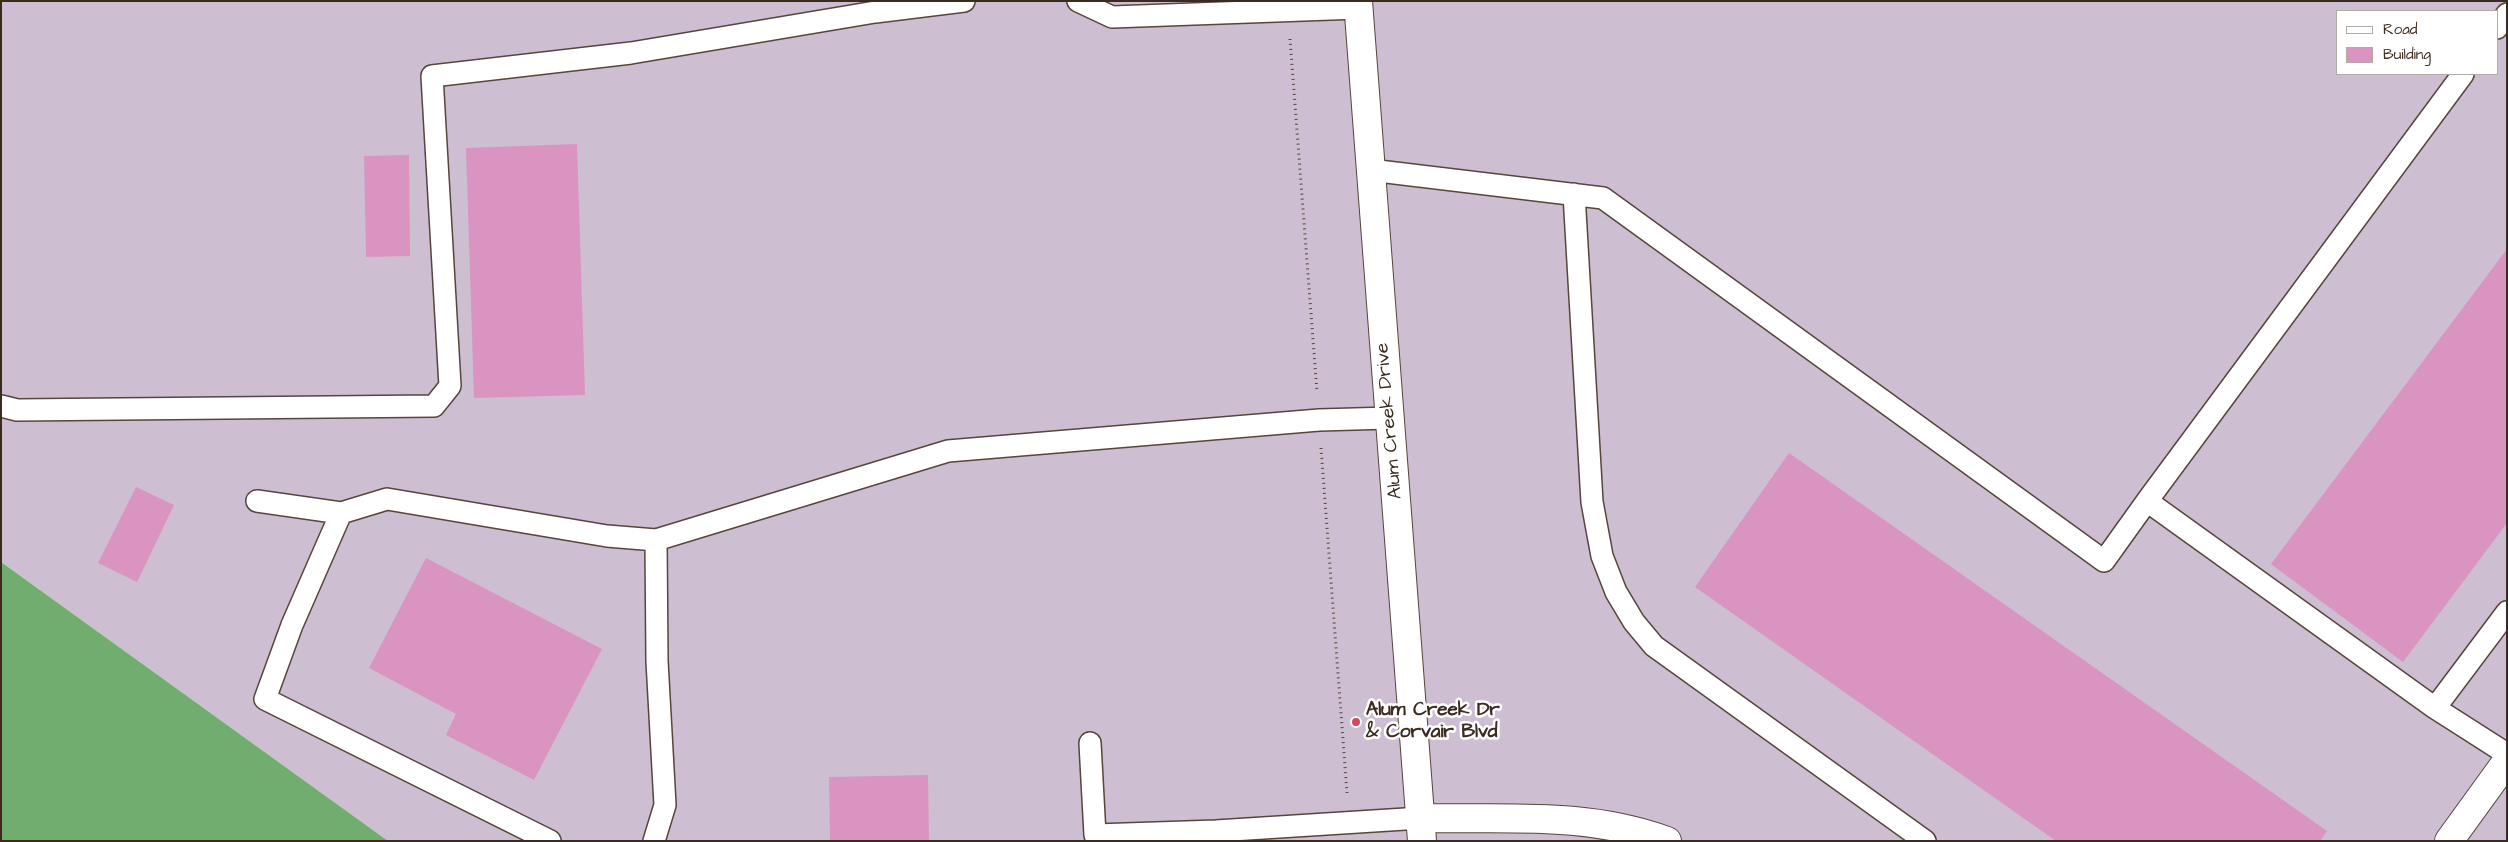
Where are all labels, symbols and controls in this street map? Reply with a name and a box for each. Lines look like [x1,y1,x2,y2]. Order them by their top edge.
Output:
legend [2336,10,2498,75]
text: Road [2383,19,2417,40]
text: Building [2383,44,2431,65]
street label: Alum Creek Drive [1372,342,1408,500]
place label: Alum Creek Dr & Corvair Blvd [1366,700,1500,744]
marker: Alum Creek Dr & Corvair Blvd [1350,716,1362,728]

